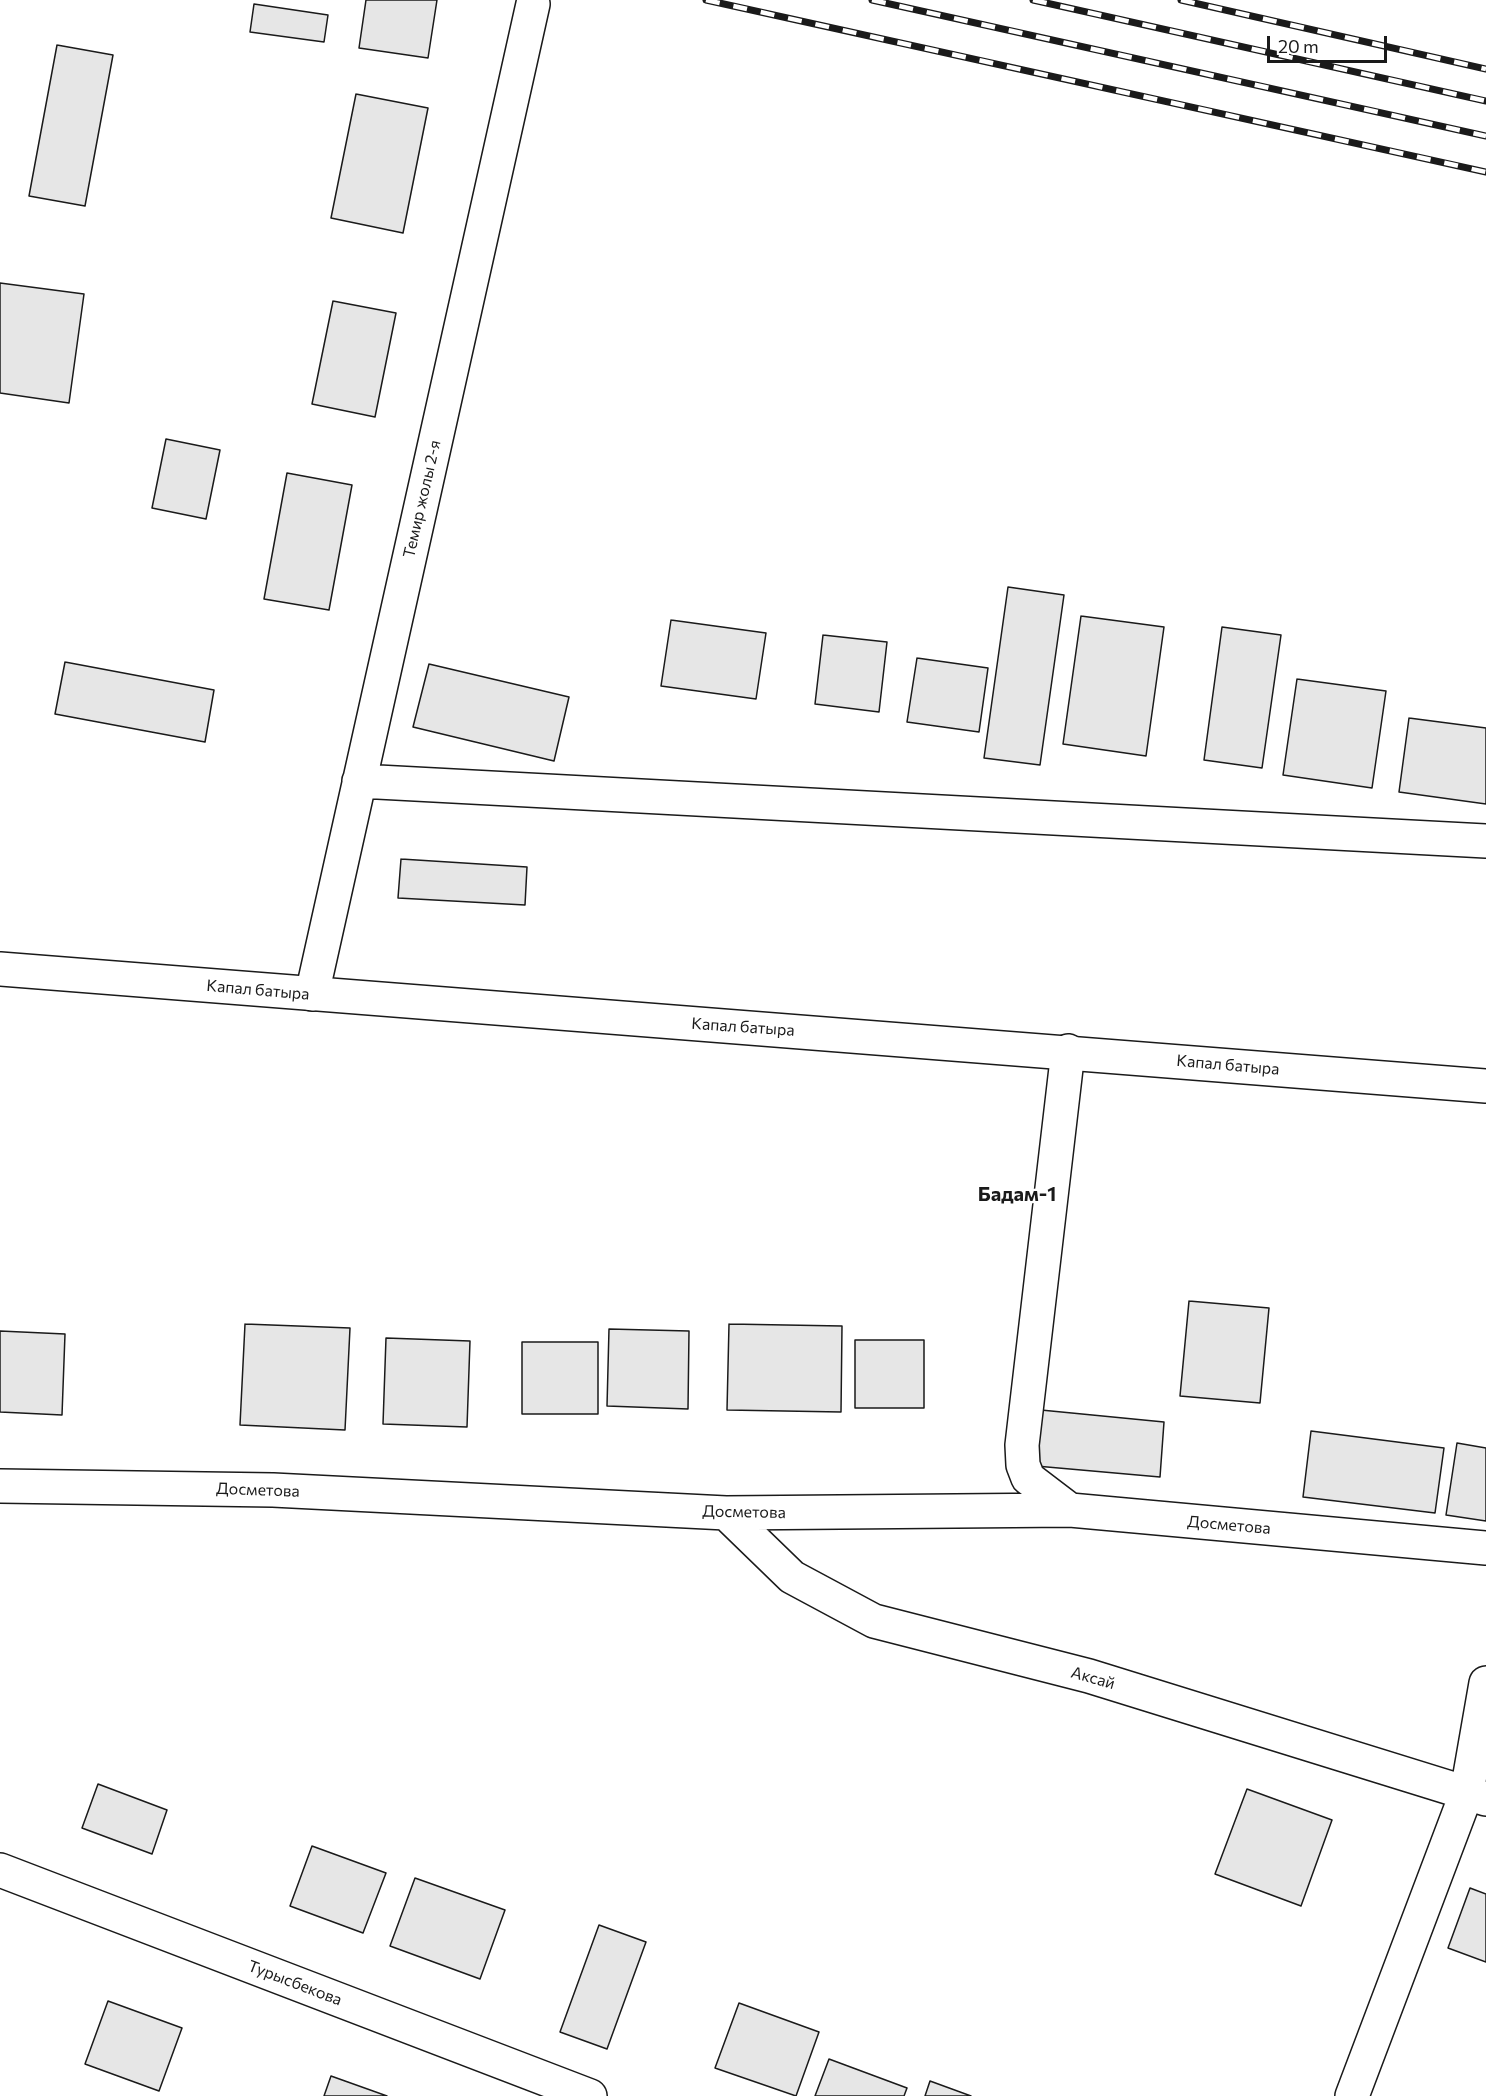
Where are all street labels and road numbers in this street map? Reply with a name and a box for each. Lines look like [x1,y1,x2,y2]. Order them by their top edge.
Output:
street label: Темир жолы 2-я [399,438,445,560]
street label: Капал батыра [206,976,310,1004]
street label: Капал батыра [691,1014,795,1040]
street label: Капал батыра [1176,1051,1280,1079]
street label: Досметова [216,1479,300,1501]
street label: Досметова [702,1502,786,1522]
street label: Досметова [1187,1512,1271,1538]
street label: Аксай [1069,1663,1117,1693]
street label: Турысбекова [245,1956,345,2010]

